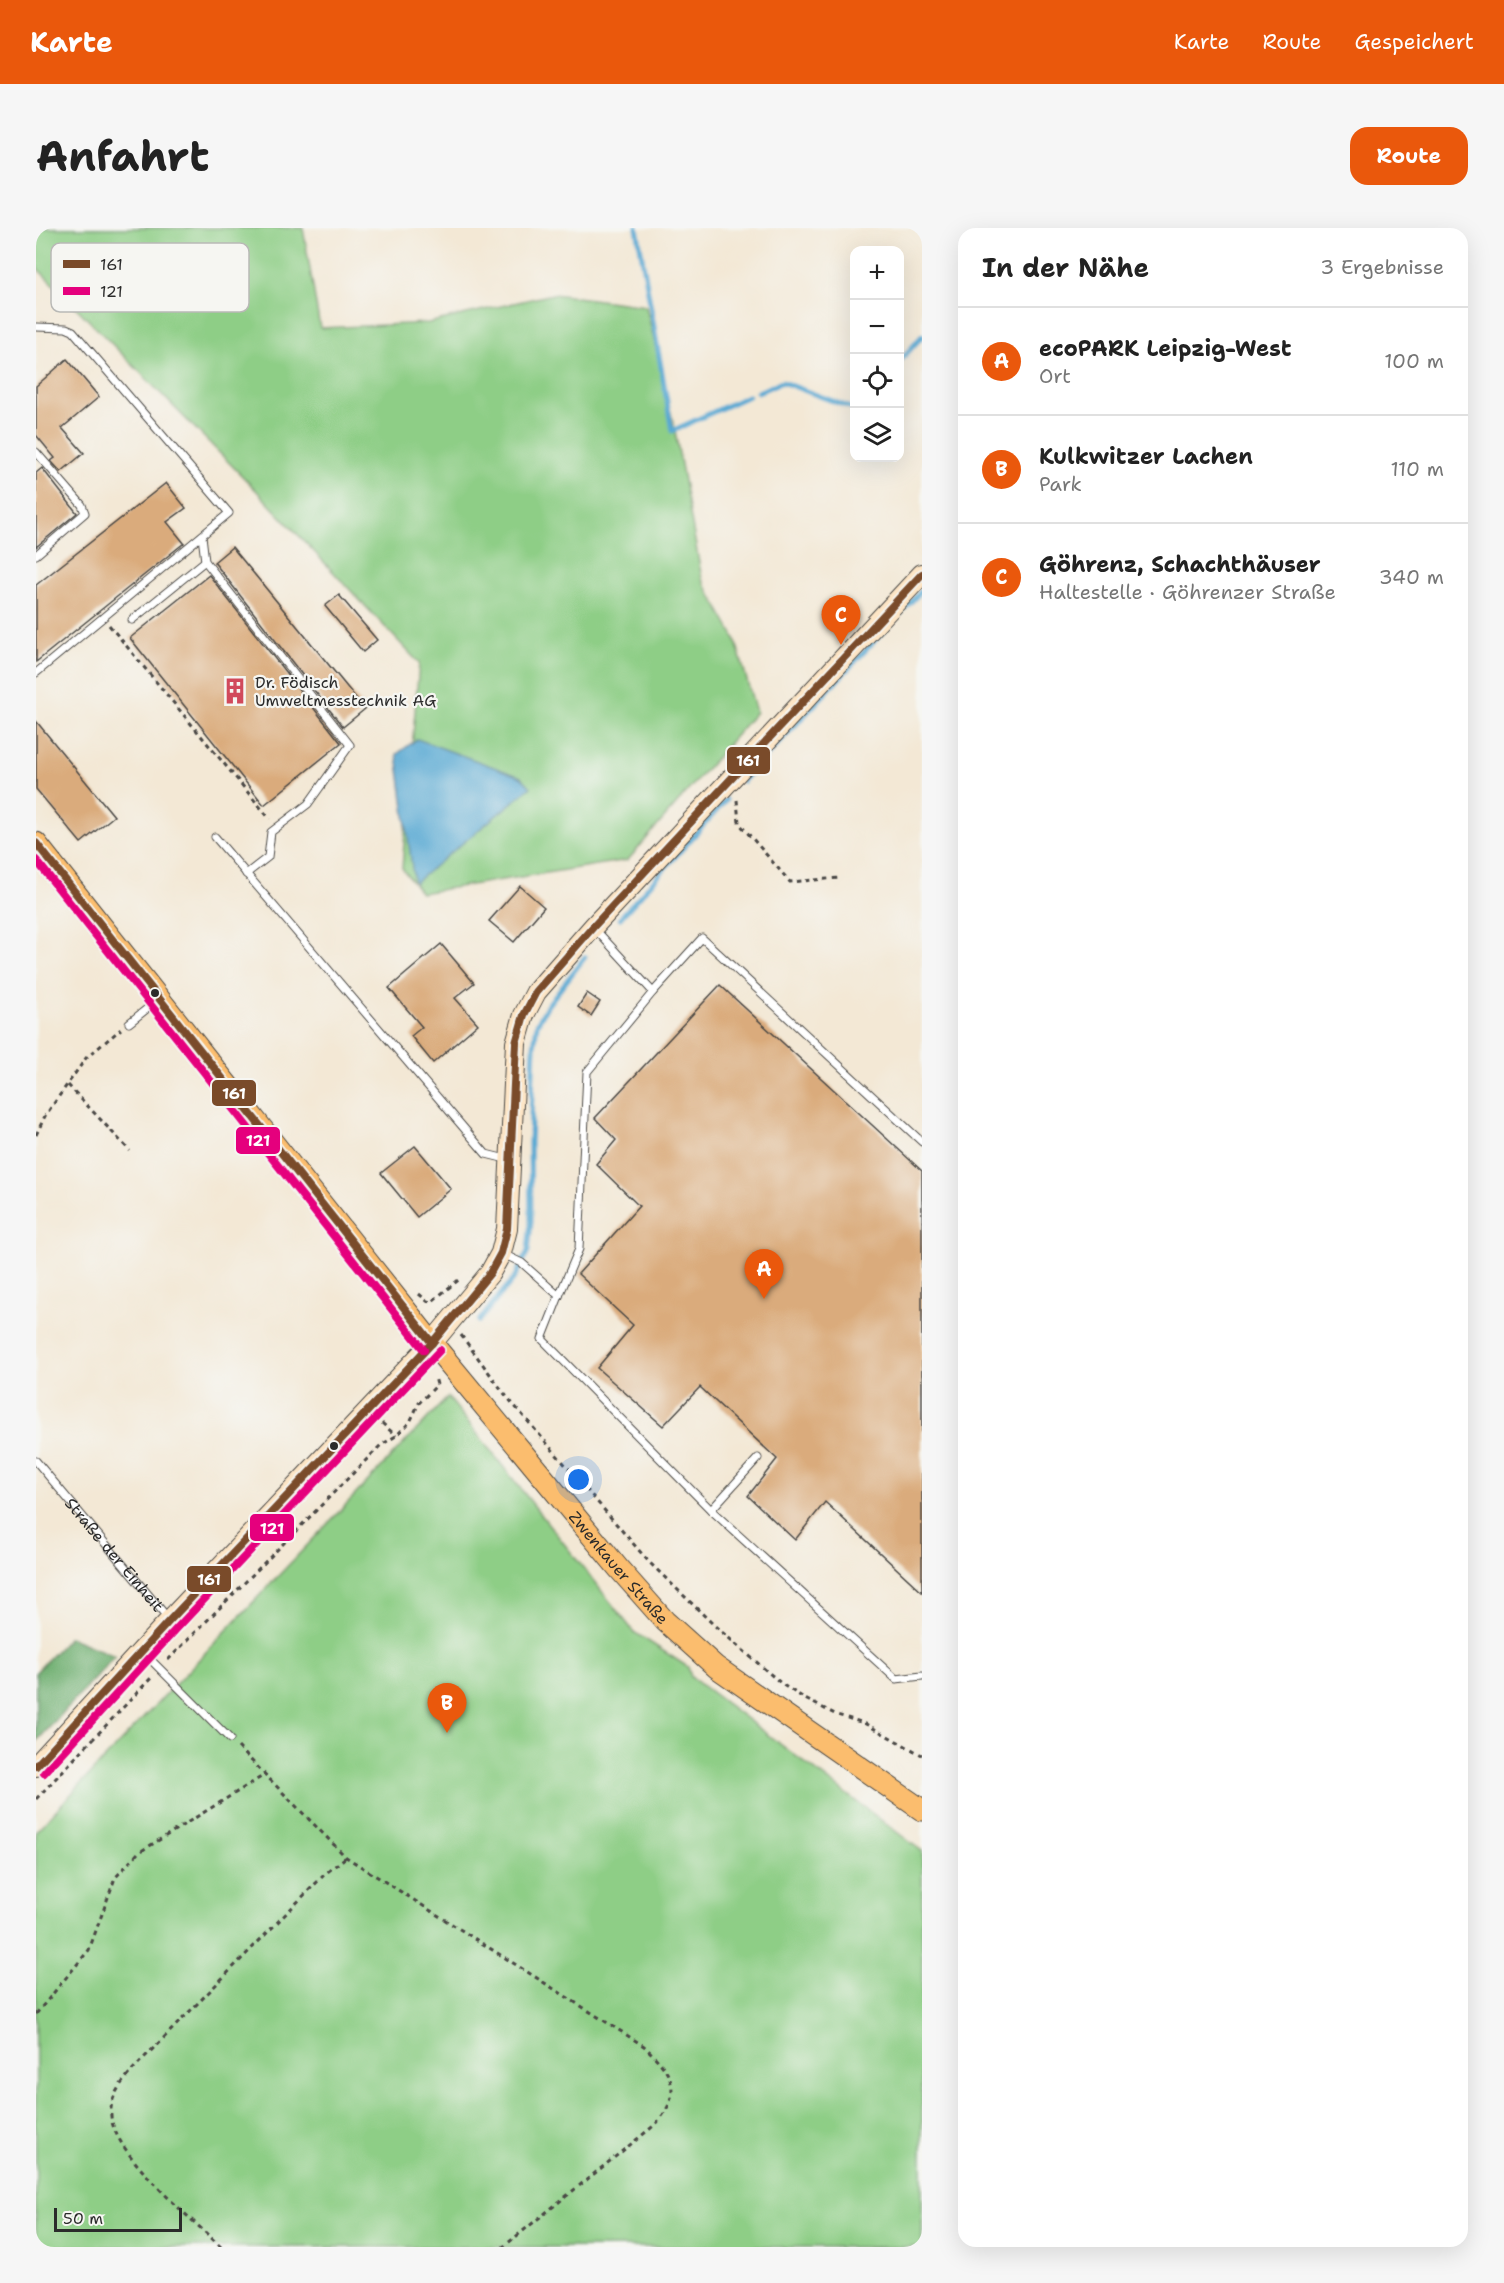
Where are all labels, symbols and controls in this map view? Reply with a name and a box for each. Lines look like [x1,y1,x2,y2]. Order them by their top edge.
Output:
text: Karte [30,23,113,61]
text: Karte [1174,28,1229,56]
text: Route [1262,28,1321,56]
text: Gespeichert [1354,28,1474,56]
button: Route [1350,127,1468,185]
text: Anfahrt [36,128,209,184]
legend [51,243,249,312]
map controls [850,246,904,462]
button: + [850,246,904,300]
text: In der Nähe [982,250,1149,285]
text: 161 [100,254,123,275]
text: 3 Ergebnisse [1320,254,1444,280]
text: 121 [100,281,123,302]
button: − [850,300,904,354]
text: ecoPARK Leipzig-West [1039,334,1291,363]
text: A [994,348,1009,374]
text: 100 m [1384,348,1444,374]
button: locate [850,354,904,408]
text: Ort [1039,363,1071,389]
button: layers [850,408,904,462]
text: Kulkwitzer Lachen [1039,442,1253,471]
text: B [995,456,1008,482]
text: 110 m [1390,456,1444,482]
text: Park [1039,471,1082,497]
text: Göhrenz, Schachthäuser [1039,550,1321,579]
text: C [995,564,1008,590]
text: 340 m [1379,564,1444,590]
text: Haltestelle · Göhrenzer Straße [1039,579,1336,605]
pin: C [822,596,860,645]
place label: Dr. Födisch Umweltmesstechnik AG [255,672,436,711]
building icon: Dr. Födisch Umweltmesstechnik AG [220,676,250,706]
line badge: 161 [726,746,771,775]
text: 161 [736,750,760,771]
unlabelled marker [149,987,161,999]
line badge: 161 [211,1079,257,1107]
text: 161 [222,1083,246,1104]
line badge: 121 [235,1126,281,1155]
text: 121 [246,1130,270,1151]
pin: A [744,1250,784,1299]
unlabelled marker [328,1440,340,1452]
your location [564,1465,593,1494]
street label: Straße der Einheit [61,1493,169,1616]
street label: Zwenkauer Straße [565,1506,673,1629]
line badge: 121 [249,1513,295,1542]
text: 121 [260,1518,284,1539]
line badge: 161 [186,1565,232,1593]
text: 161 [197,1569,221,1590]
pin: B [428,1684,466,1733]
scale bar [54,2205,182,2232]
text: 50 m [63,2208,103,2229]

